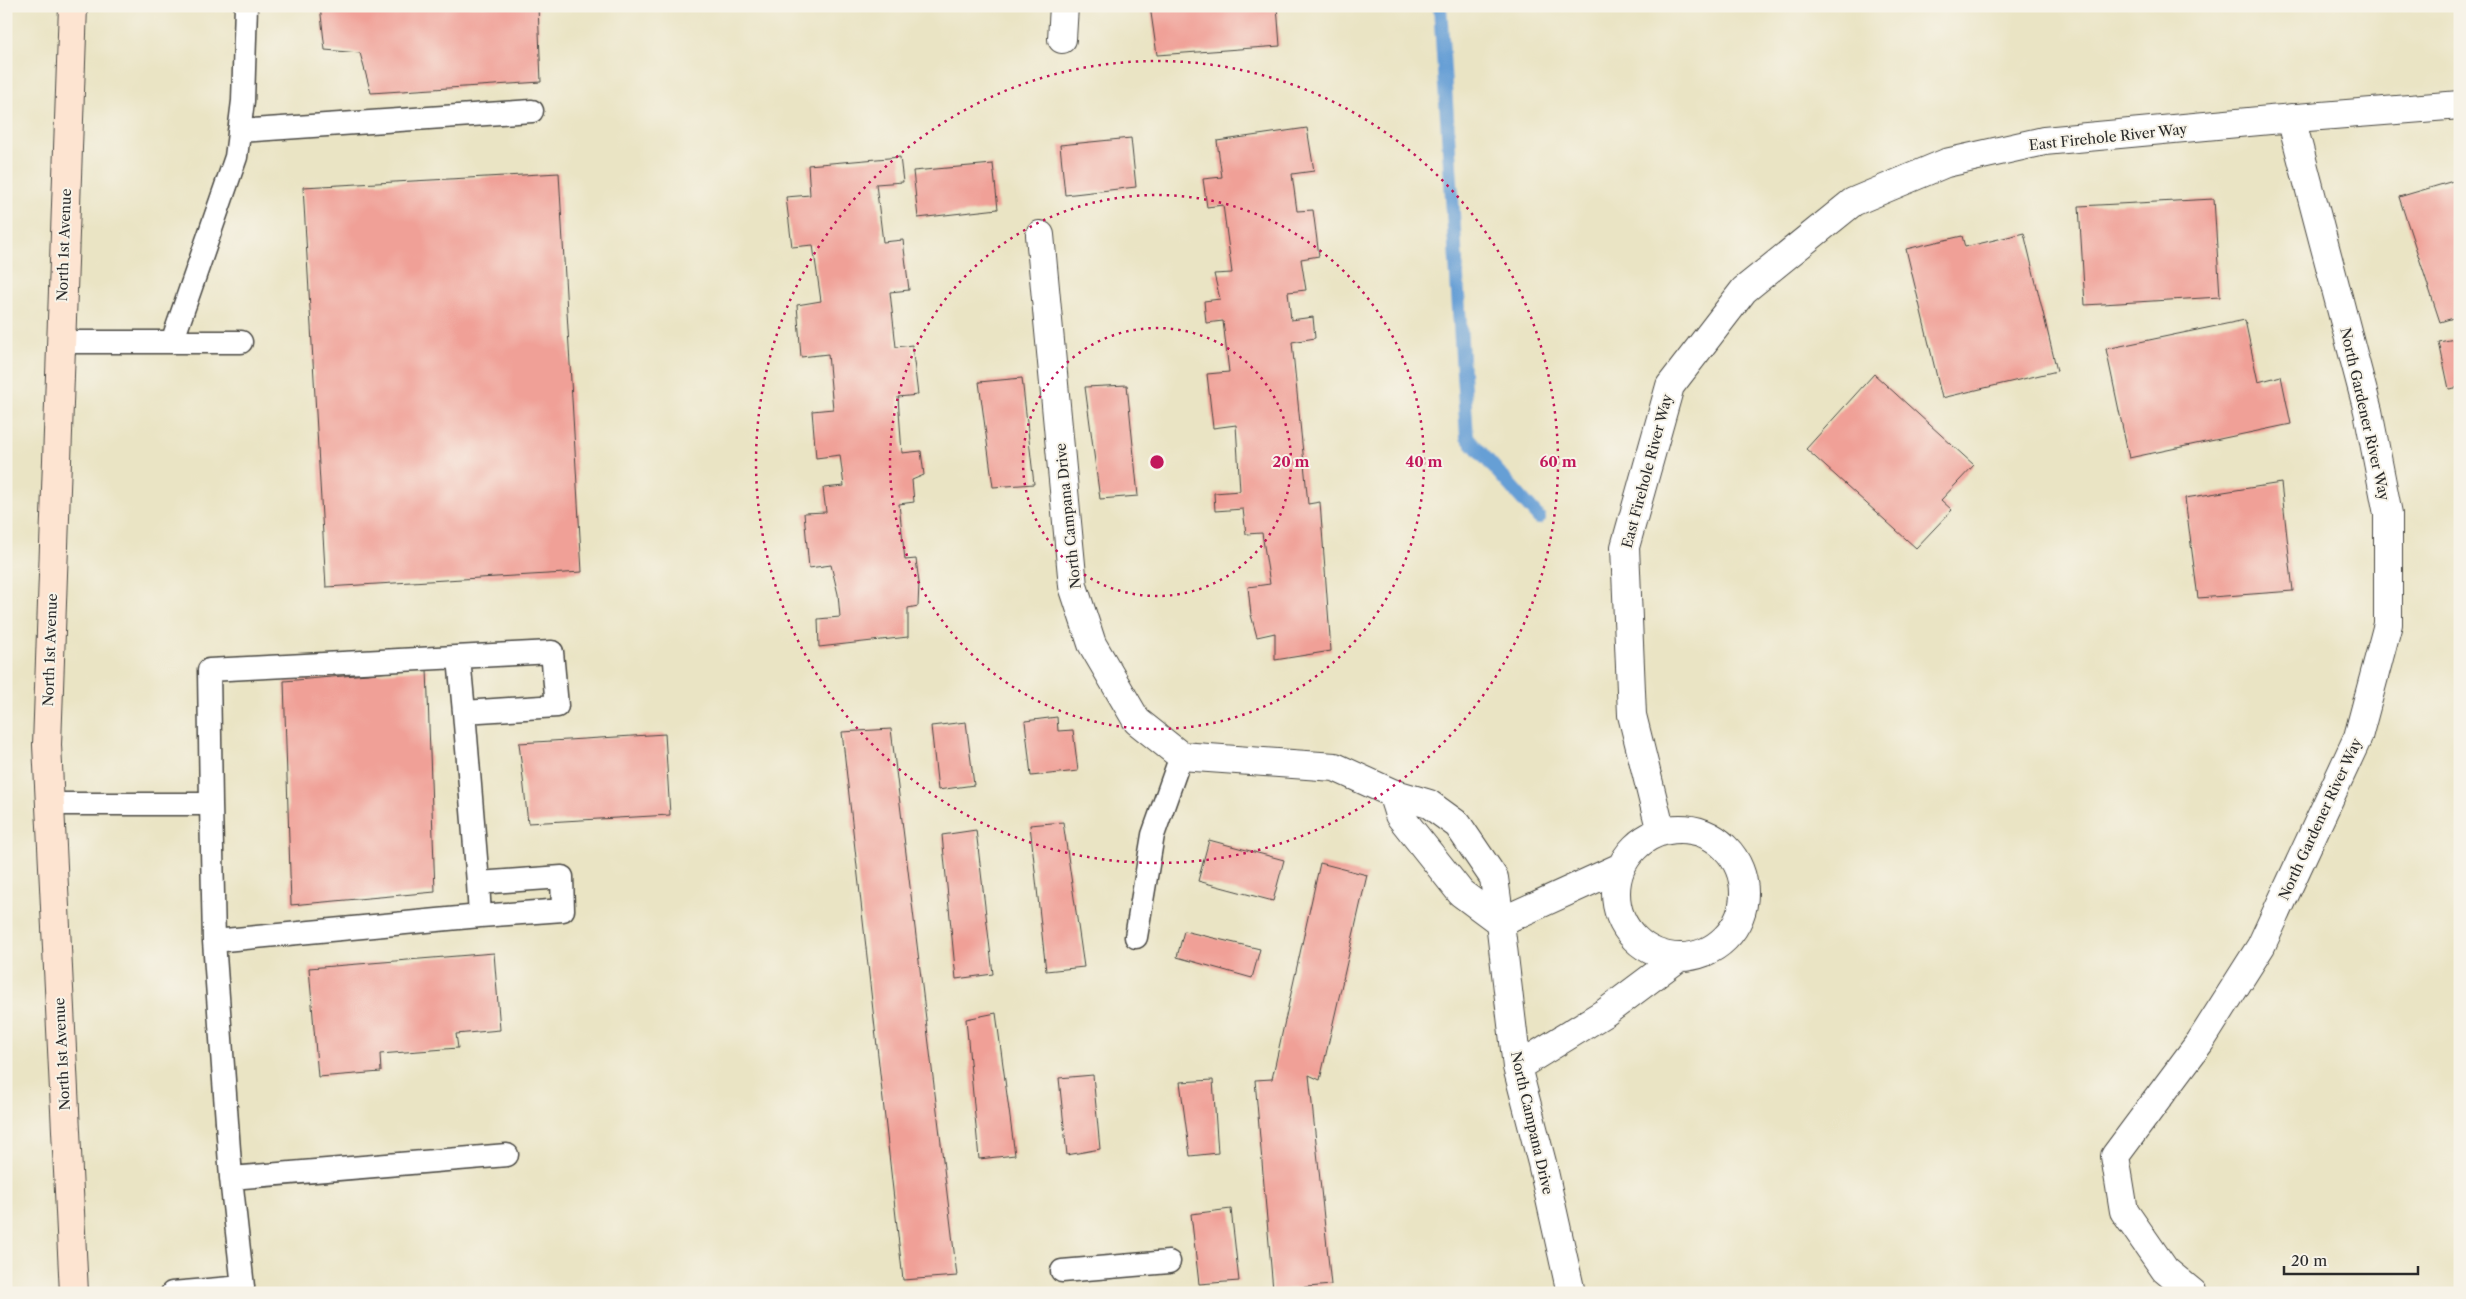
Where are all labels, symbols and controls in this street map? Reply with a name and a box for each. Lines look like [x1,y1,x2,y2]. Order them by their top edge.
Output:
street label: East Firehole River Way [2028,120,2188,154]
street label: North 1st Avenue [53,188,75,302]
street label: North Gardener River Way [2336,326,2394,502]
street label: East Firehole River Way [1618,392,1676,550]
street label: North Campana Drive [1051,442,1085,590]
text: 20 m [1272,452,1310,471]
text: 40 m [1405,452,1443,471]
text: 60 m [1539,452,1577,471]
centre of rings [1148,453,1166,471]
street label: North 1st Avenue [39,593,61,707]
street label: North Gardener River Way [2274,735,2366,903]
street label: North 1st Avenue [50,997,74,1111]
street label: North Campana Drive [1507,1050,1557,1197]
scale bar [2284,1244,2417,1276]
text: 20 m [2291,1251,2327,1270]

